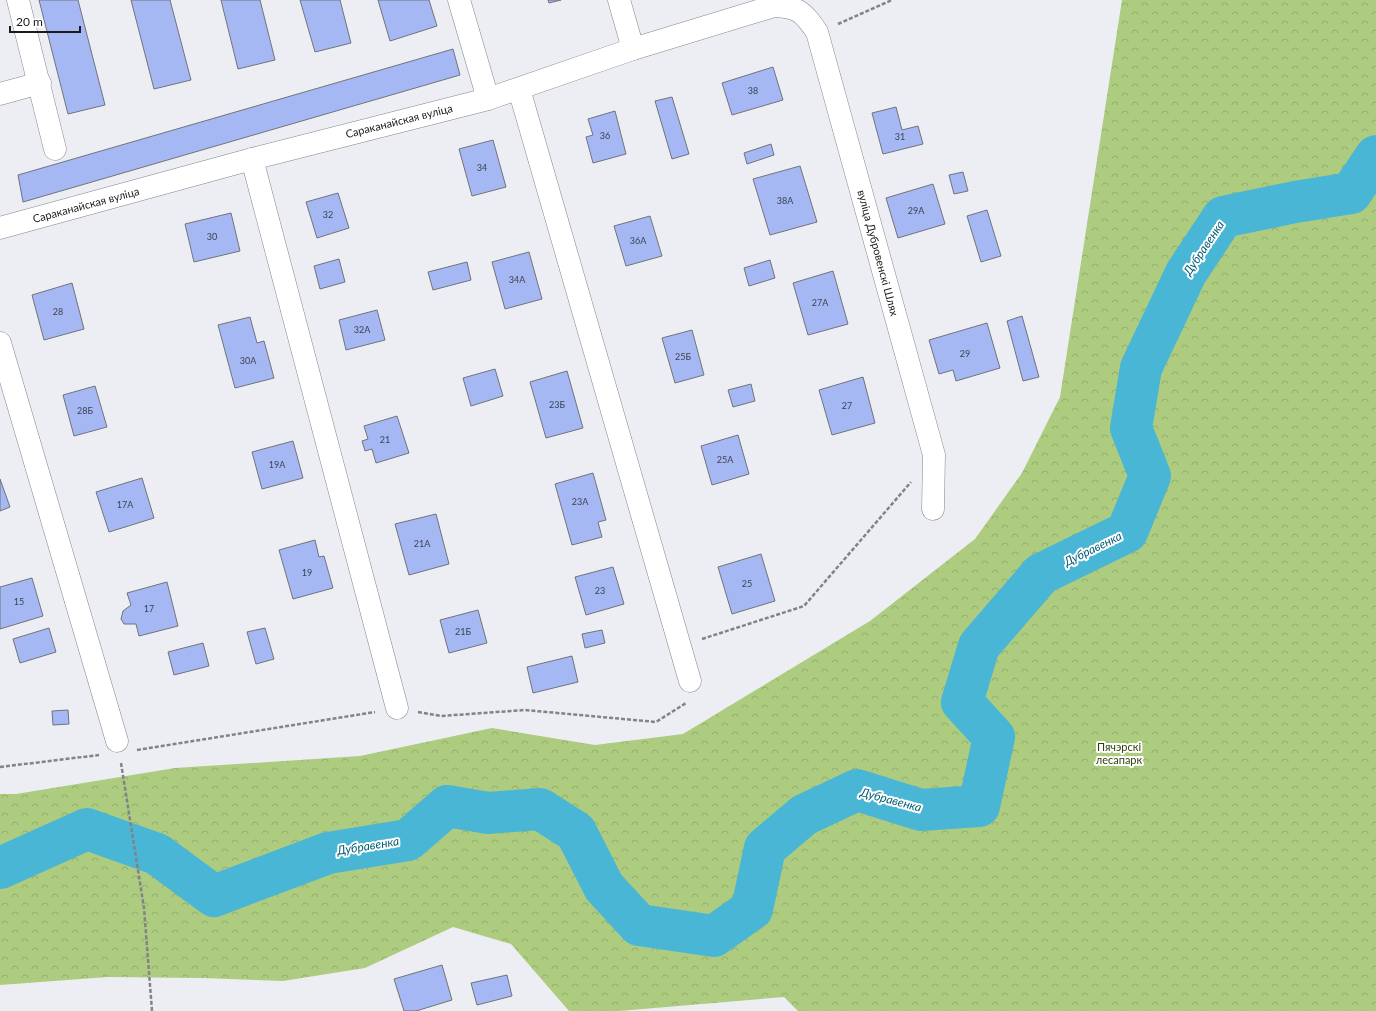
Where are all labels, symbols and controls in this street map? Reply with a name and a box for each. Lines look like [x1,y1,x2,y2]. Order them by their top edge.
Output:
scale bar [10,8,80,34]
text: 20 m [16,14,43,29]
house number: 38 [748,85,758,96]
street label: Сараканайская вуліца [344,101,454,140]
house number: 36 [600,130,610,141]
house number: 31 [895,131,905,142]
house number: 34 [477,162,487,173]
street label: Сараканайская вуліца [31,184,141,225]
street label: вуліца Дубровенскі Шлях [855,188,902,318]
house number: 38А [777,195,794,206]
house number: 29А [908,205,925,216]
house number: 32 [323,209,333,220]
water label: Дубравенка [1179,218,1227,279]
house number: 30 [207,231,217,242]
house number: 36А [630,235,647,246]
house number: 34А [509,274,526,285]
house number: 27А [812,297,829,308]
house number: 28 [53,306,63,317]
house number: 32А [354,324,371,335]
house number: 29 [960,348,970,359]
house number: 25Б [675,351,691,362]
house number: 30А [240,355,257,366]
house number: 23Б [549,399,565,410]
house number: 27 [842,400,852,411]
house number: 28Б [77,405,93,416]
house number: 21 [380,434,390,445]
house number: 25А [717,454,734,465]
house number: 19А [269,459,286,470]
house number: 23А [572,496,589,507]
house number: 17А [117,499,134,510]
water label: Дубравенка [1061,528,1124,569]
house number: 21А [414,538,431,549]
house number: 19 [302,567,312,578]
house number: 25 [742,578,752,589]
house number: 23 [595,585,605,596]
house number: 15 [14,596,24,607]
house number: 17 [144,603,154,614]
house number: 21Б [455,626,471,637]
park label: Пячэрскі лесапарк [1096,740,1143,766]
water label: Дубравенка [858,784,923,815]
water label: Дубравенка [335,833,400,858]

